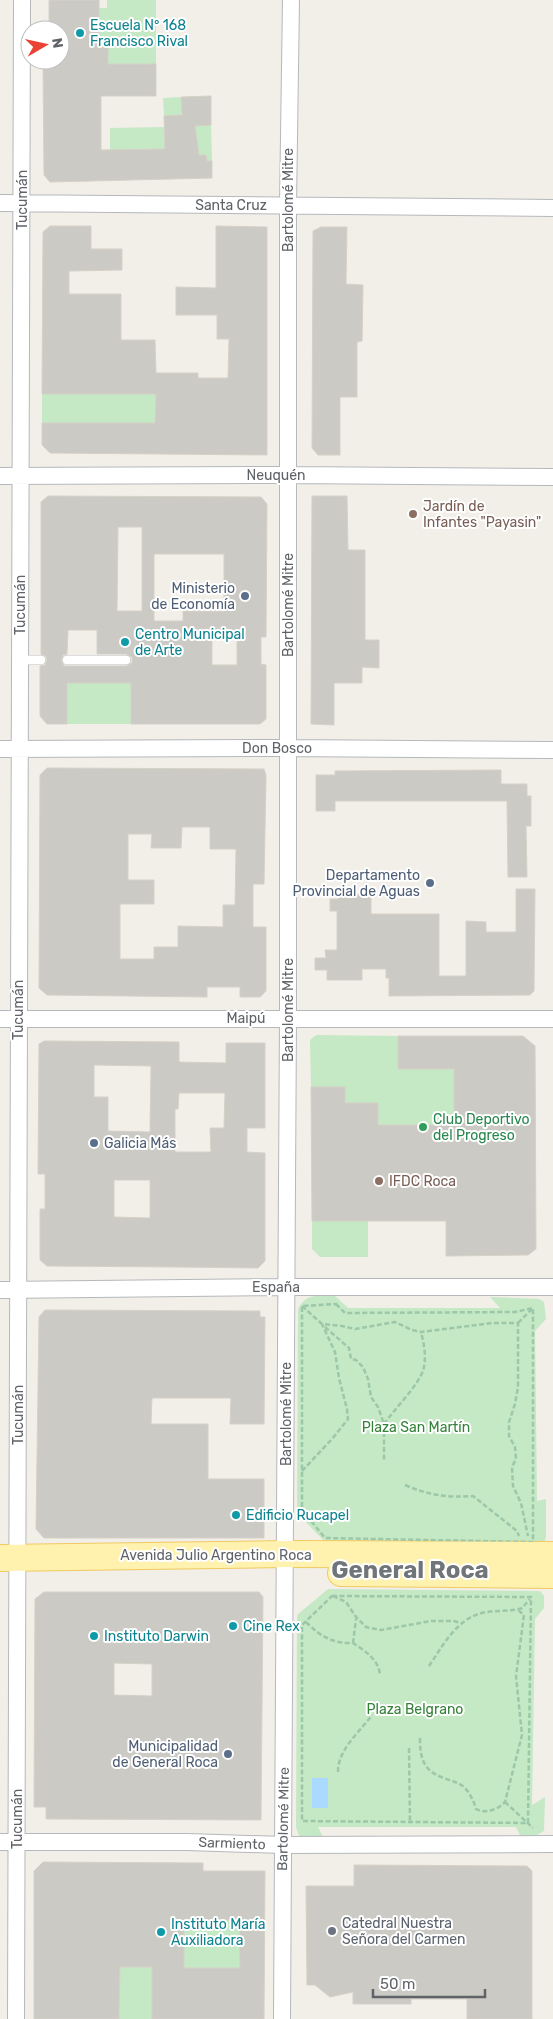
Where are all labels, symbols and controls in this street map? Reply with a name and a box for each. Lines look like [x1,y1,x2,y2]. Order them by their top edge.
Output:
place label: Escuela N° 168 Francisco Rival [90,17,188,50]
north arrow [20,20,70,70]
marker: Escuela N° 168 Francisco Rival [74,27,86,39]
text: N [48,37,67,49]
street label: Bartolomé Mitre [280,148,297,252]
street label: Tucumán [14,170,31,230]
street label: Santa Cruz [195,197,267,214]
street label: Neuquén [246,467,306,484]
place label: Jardín de Infantes "Payasin" [423,498,541,531]
marker: Jardín de Infantes "Payasin" [407,508,419,520]
street label: Bartolomé Mitre [280,553,297,657]
street label: Tucumán [12,575,29,635]
place label: Ministerio de Economía [151,580,235,613]
marker: Ministerio de Economía [239,590,251,602]
place label: Centro Municipal de Arte [135,626,245,659]
marker: Centro Municipal de Arte [119,636,131,648]
street label: Don Bosco [242,740,312,757]
place label: Departamento Provincial de Aguas [293,867,420,900]
marker: Departamento Provincial de Aguas [424,877,436,889]
street label: Bartolomé Mitre [280,958,297,1062]
street label: Tucumán [10,980,27,1040]
street label: Maipú [226,1010,266,1027]
place label: Club Deportivo del Progreso [433,1111,530,1144]
marker: Club Deportivo del Progreso [417,1121,429,1133]
place label: Galicia Más [104,1135,176,1152]
marker: Galicia Más [88,1137,100,1149]
place label: IFDC Roca [389,1173,456,1190]
marker: IFDC Roca [373,1175,385,1187]
street label: España [252,1279,300,1296]
street label: Bartolomé Mitre [278,1362,295,1466]
street label: Tucumán [10,1385,27,1445]
park label: Plaza San Martín [362,1419,470,1436]
place label: Edificio Rucapel [246,1507,349,1524]
marker: Edificio Rucapel [230,1509,242,1521]
street label: Avenida Julio Argentino Roca [120,1547,312,1564]
district label: General Roca [331,1556,489,1584]
place label: Cine Rex [243,1618,300,1635]
marker: Cine Rex [227,1620,239,1632]
place label: Instituto Darwin [104,1628,209,1645]
marker: Instituto Darwin [88,1630,100,1642]
park label: Plaza Belgrano [367,1701,463,1718]
place label: Municipalidad de General Roca [112,1738,218,1771]
marker: Municipalidad de General Roca [222,1748,234,1760]
street label: Bartolomé Mitre [274,1767,293,1871]
street label: Tucumán [9,1789,26,1849]
street label: Sarmiento [198,1834,266,1853]
place label: Catedral Nuestra Señora del Carmen [342,1915,466,1948]
place label: Instituto María Auxiliadora [171,1916,265,1949]
marker: Catedral Nuestra Señora del Carmen [326,1925,338,1937]
marker: Instituto María Auxiliadora [155,1926,167,1938]
scale bar [373,1966,486,1998]
text: 50 m [380,1975,415,1993]

